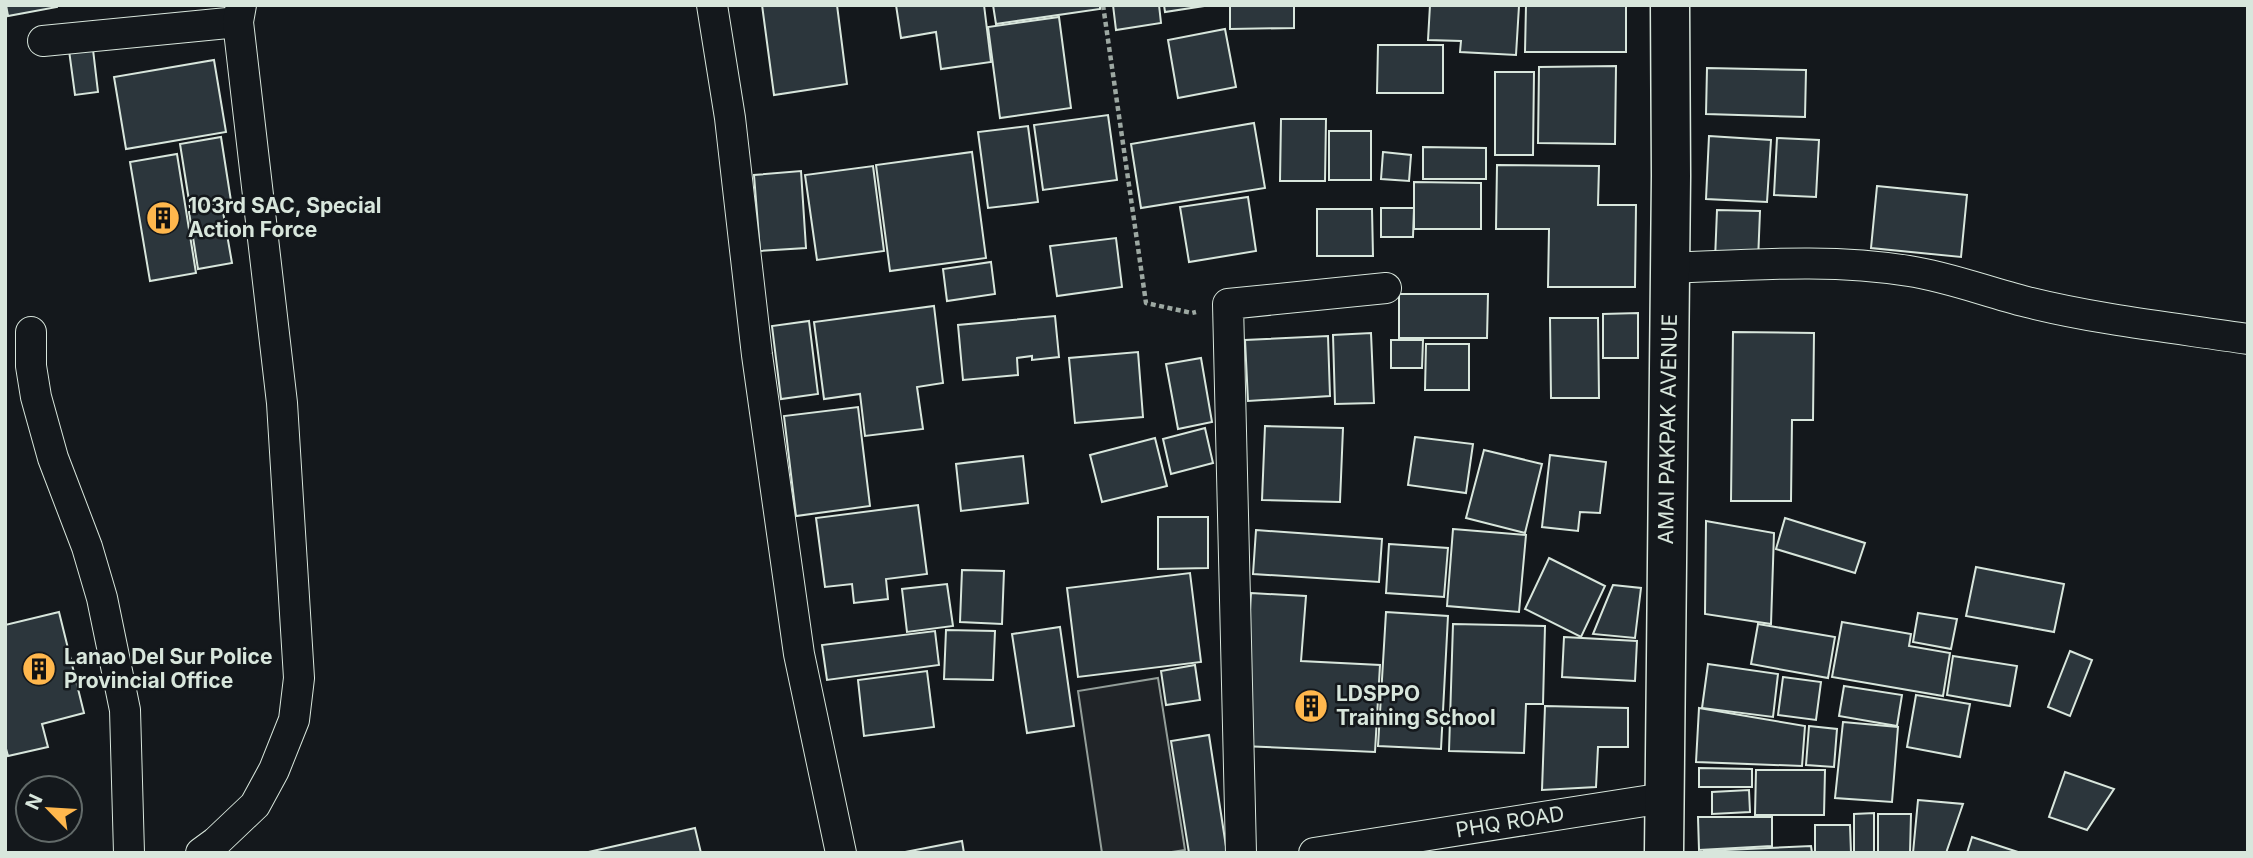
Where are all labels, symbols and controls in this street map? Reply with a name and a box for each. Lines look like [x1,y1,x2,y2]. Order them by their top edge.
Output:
place label: 103rd SAC, Special Action Force [188,193,382,242]
building icon: 103rd SAC, Special Action Force [144,199,182,237]
street label: AMAI PAKPAK AVENUE [1653,314,1682,544]
place label: Lanao Del Sur Police Provincial Office [64,644,272,693]
building icon: Lanao Del Sur Police Provincial Office [20,650,58,688]
place label: LDSPPO Training School [1336,681,1496,730]
building icon: LDSPPO Training School [1292,687,1330,725]
north arrow [14,774,84,844]
text: N [21,791,48,813]
street label: PHQ ROAD [1454,801,1566,842]

